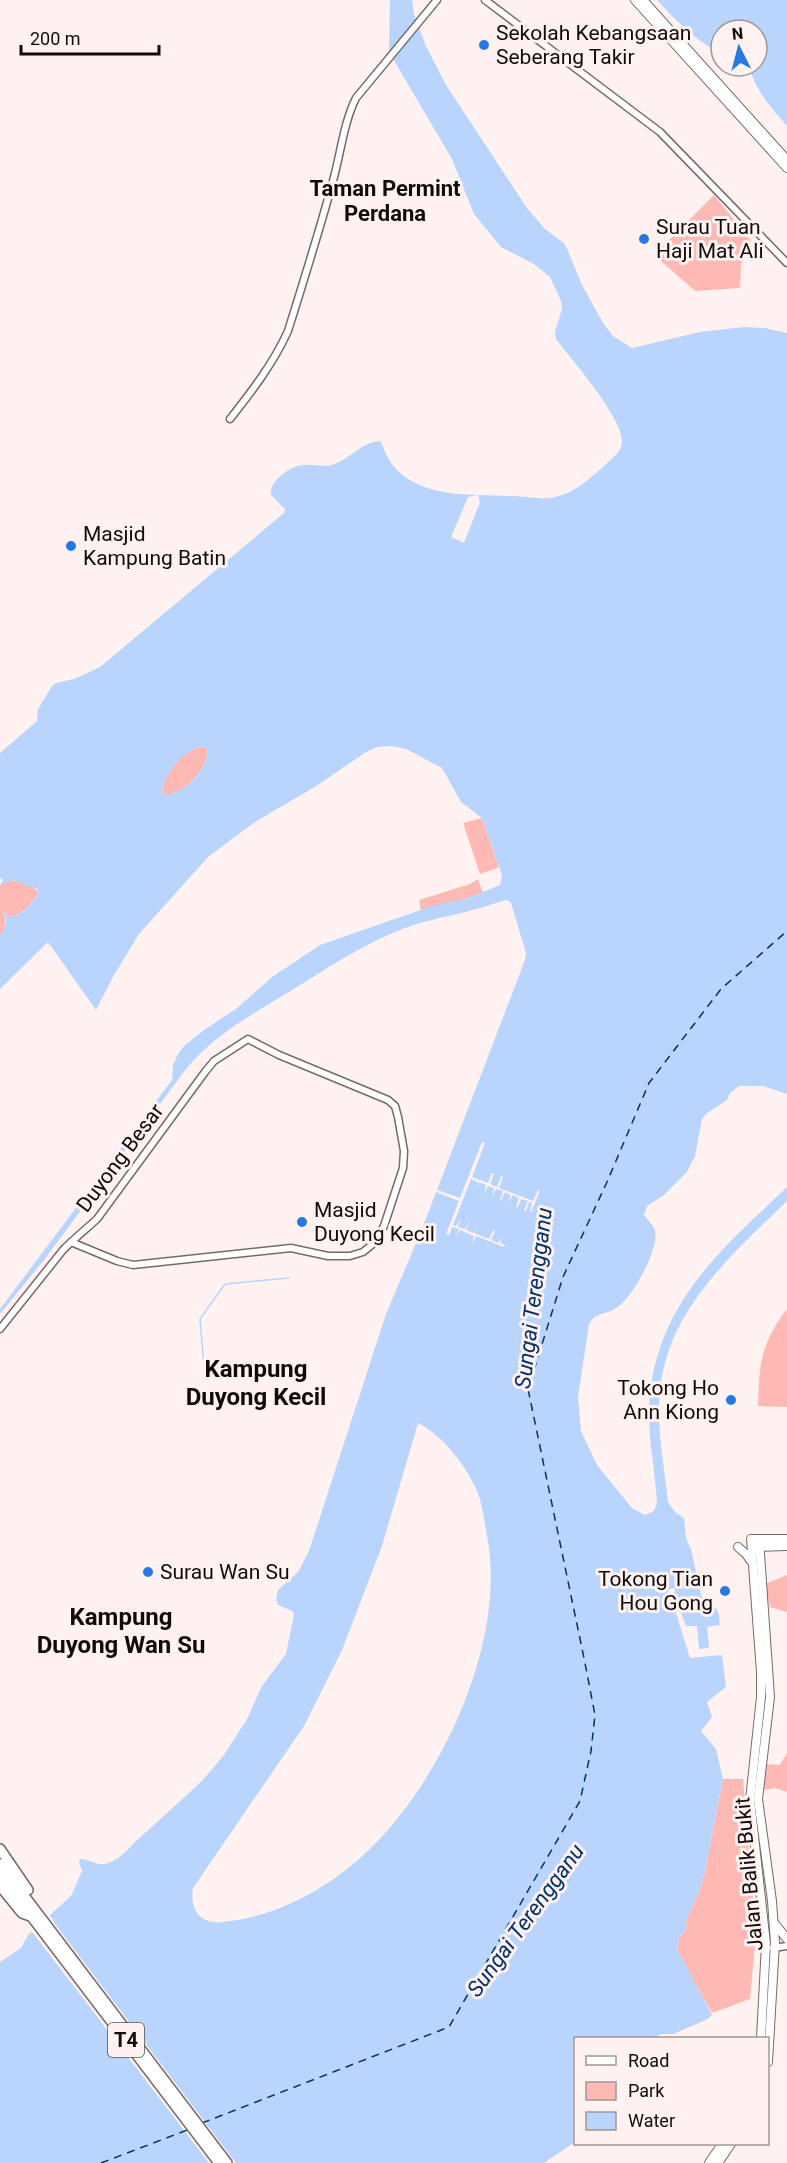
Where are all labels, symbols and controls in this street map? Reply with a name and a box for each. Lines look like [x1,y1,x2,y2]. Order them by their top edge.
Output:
scale bar [21,18,159,56]
north arrow [709,18,769,78]
place label: Sekolah Kebangsaan Seberang Takir [496,21,691,69]
text: N [731,24,744,44]
text: 200 m [30,28,81,49]
marker: Sekolah Kebangsaan Seberang Takir [477,38,491,52]
district label: Taman Permint Perdana [309,176,461,226]
place label: Surau Tuan Haji Mat Ali [656,215,764,263]
marker: Surau Tuan Haji Mat Ali [637,232,651,246]
place label: Masjid Kampung Batin [83,522,226,570]
marker: Masjid Kampung Batin [64,539,78,553]
street label: Duyong Besar [72,1099,168,1217]
place label: Masjid Duyong Kecil [314,1198,435,1246]
water label: Sungai Terengganu [510,1206,557,1390]
marker: Masjid Duyong Kecil [295,1215,309,1229]
district label: Kampung Duyong Kecil [186,1355,326,1411]
place label: Tokong Ho Ann Kiong [617,1376,719,1424]
marker: Tokong Ho Ann Kiong [724,1393,738,1407]
place label: Surau Wan Su [160,1560,290,1584]
marker: Surau Wan Su [141,1565,155,1579]
place label: Tokong Tian Hou Gong [598,1567,713,1615]
marker: Tokong Tian Hou Gong [718,1584,732,1598]
district label: Kampung Duyong Wan Su [37,1603,205,1659]
street label: Jalan Balik Bukit [730,1796,768,1952]
water label: Sungai Terengganu [462,1839,589,2001]
road number: T4 [108,2023,144,2057]
legend [574,2037,769,2145]
text: Road [628,2050,669,2071]
text: Park [628,2080,665,2101]
text: Water [628,2110,675,2131]

